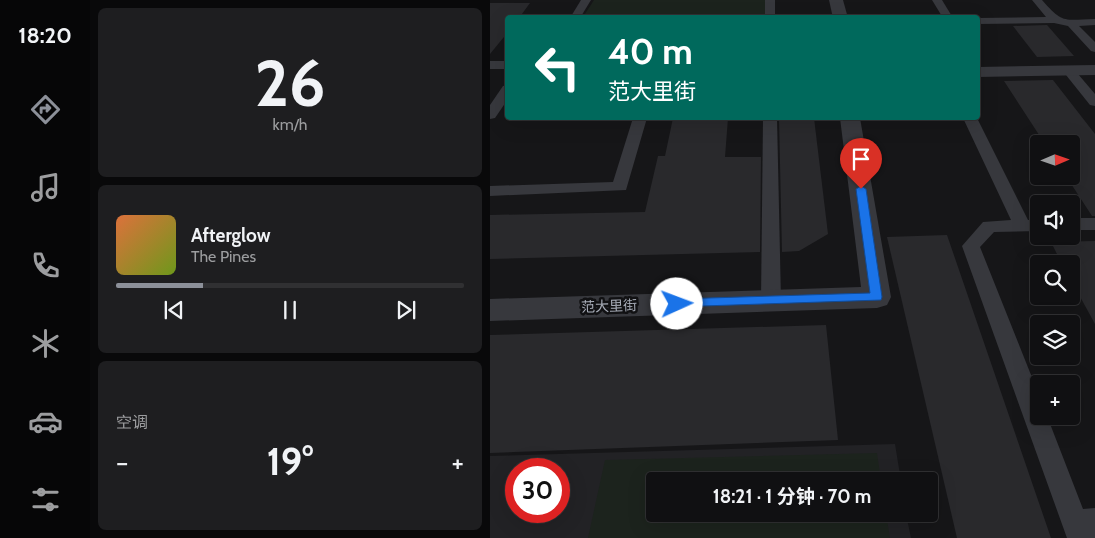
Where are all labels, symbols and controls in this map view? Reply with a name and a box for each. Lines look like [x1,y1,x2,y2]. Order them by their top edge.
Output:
text: 18:20 [18,22,72,49]
text: 40 m [608,30,693,73]
icon: left [525,35,590,100]
text: 26 [255,43,325,122]
text: 范大里街 [608,78,696,105]
icon: directions [28,92,63,127]
text: km/h [272,115,308,134]
north arrow [1030,135,1080,185]
map controls [1030,135,1080,425]
pin [840,138,882,189]
icon: arrive [847,145,875,173]
icon: music [28,170,63,205]
button: sound [1030,195,1080,245]
text: Afterglow [191,224,271,247]
text: The Pines [191,247,256,266]
icon: phone [28,248,63,283]
button: search [1030,255,1080,305]
position arrow [650,277,702,329]
icon: previous [160,296,188,324]
icon: pause [276,296,304,324]
icon: next [392,296,420,324]
street label: 范大里街 [581,296,637,316]
button: layers [1030,315,1080,365]
icon: climate [28,326,63,361]
button: + [1030,375,1080,425]
icon: car [28,404,63,439]
text: 空调 [116,413,148,432]
text: 19° [267,438,313,485]
text: − [116,445,128,479]
text: + [452,445,464,479]
speed limit sign: 30 [505,458,570,523]
icon: filters [28,482,63,517]
text: 18:21 · 1 分钟 · 70 m [713,485,871,508]

